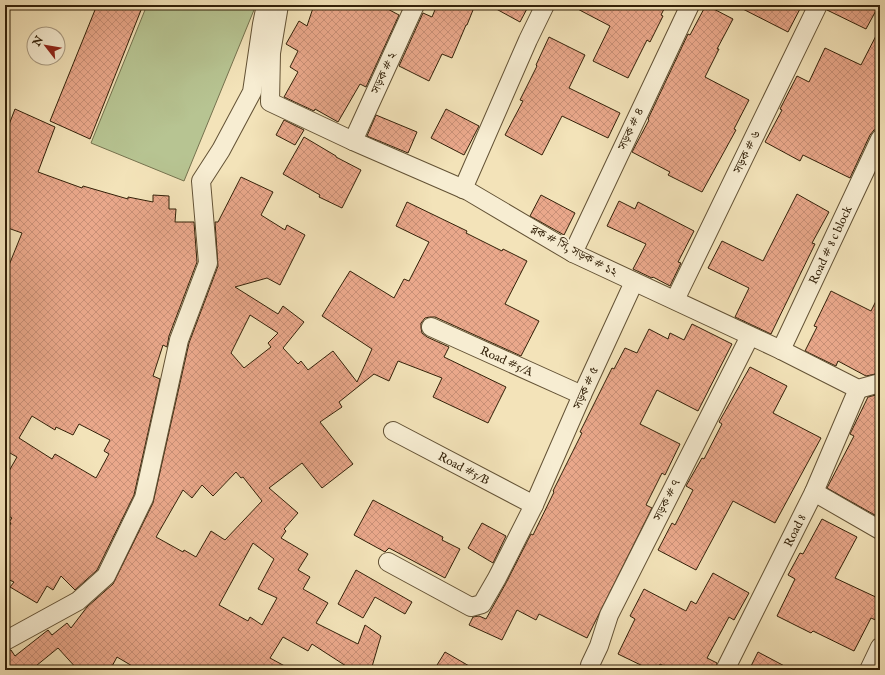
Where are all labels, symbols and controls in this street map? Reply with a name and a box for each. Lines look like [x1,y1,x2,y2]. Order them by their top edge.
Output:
north arrow [26,26,66,66]
text: N [29,33,47,50]
street label: সড়ক # ২ [367,49,401,97]
street label: সড়ক # ৪ [614,106,647,153]
street label: সড়ক # ৬ [730,128,764,177]
street label: Road # 8 c block [805,203,855,287]
street label: ব্লক # সি, সড়ক # ১২ [527,221,621,281]
street label: Road #5/A [478,343,536,380]
street label: সড়ক # ৫ [570,364,602,412]
street label: Road #5/B [436,449,492,488]
street label: সড়ক # ৭ [650,476,684,524]
street label: Road 8 [780,511,809,549]

